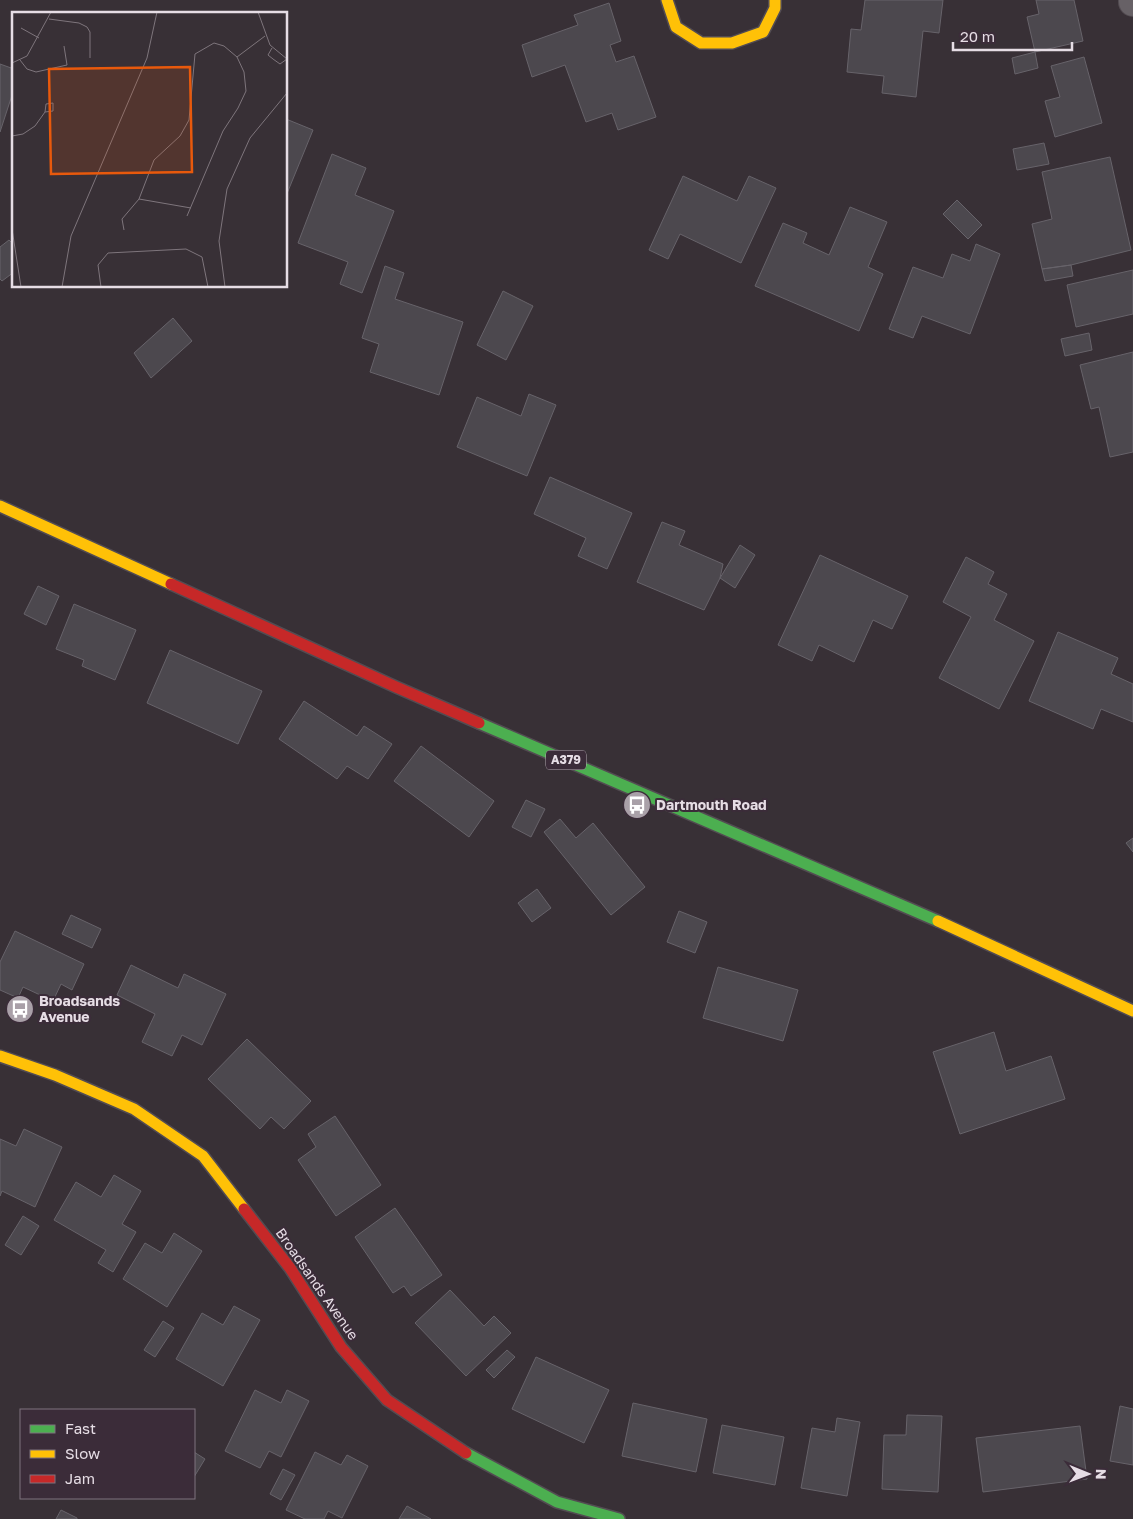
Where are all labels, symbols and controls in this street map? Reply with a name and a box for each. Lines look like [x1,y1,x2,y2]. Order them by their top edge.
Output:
inset map [12,12,288,288]
scale bar [953,20,1072,52]
text: 20 m [960,27,995,45]
road number: A379 [546,750,586,770]
bus stop icon: Dartmouth Road [622,790,652,820]
place label: Dartmouth Road [656,796,767,813]
place label: Broadsands Avenue [39,992,120,1025]
bus stop icon: Broadsands Avenue [5,994,35,1024]
street label: Broadsands Avenue [272,1225,362,1343]
legend [20,1409,195,1499]
text: Fast [65,1419,96,1437]
text: Slow [65,1444,100,1462]
north arrow [1063,1449,1113,1499]
text: Jam [65,1469,95,1487]
text: N [1093,1469,1110,1480]

